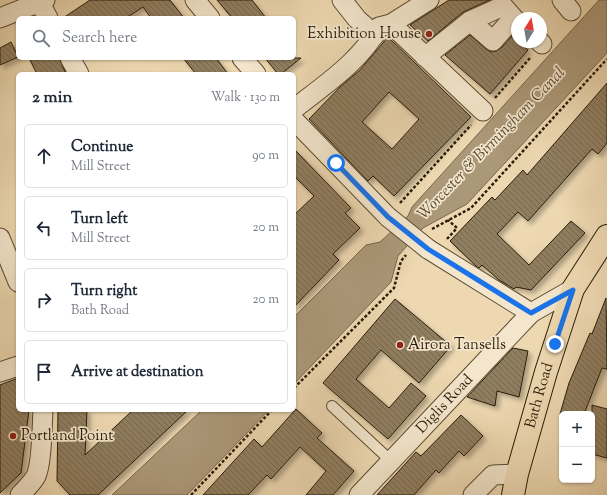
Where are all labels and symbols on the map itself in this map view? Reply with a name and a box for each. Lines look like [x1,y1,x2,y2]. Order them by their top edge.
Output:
north arrow [511,12,547,48]
place label: Exhibition House [307,24,421,45]
marker: Exhibition House [424,29,434,39]
water label: Worcester & Birmingham Canal [413,63,571,225]
route start [327,154,345,172]
place label: Airora Tansells [408,335,506,356]
route end [546,335,564,353]
marker: Airora Tansells [395,340,405,350]
street label: Bath Road [520,360,559,431]
street label: Diglis Road [412,369,479,439]
place label: Portland Point [21,426,113,447]
marker: Portland Point [8,431,18,441]

